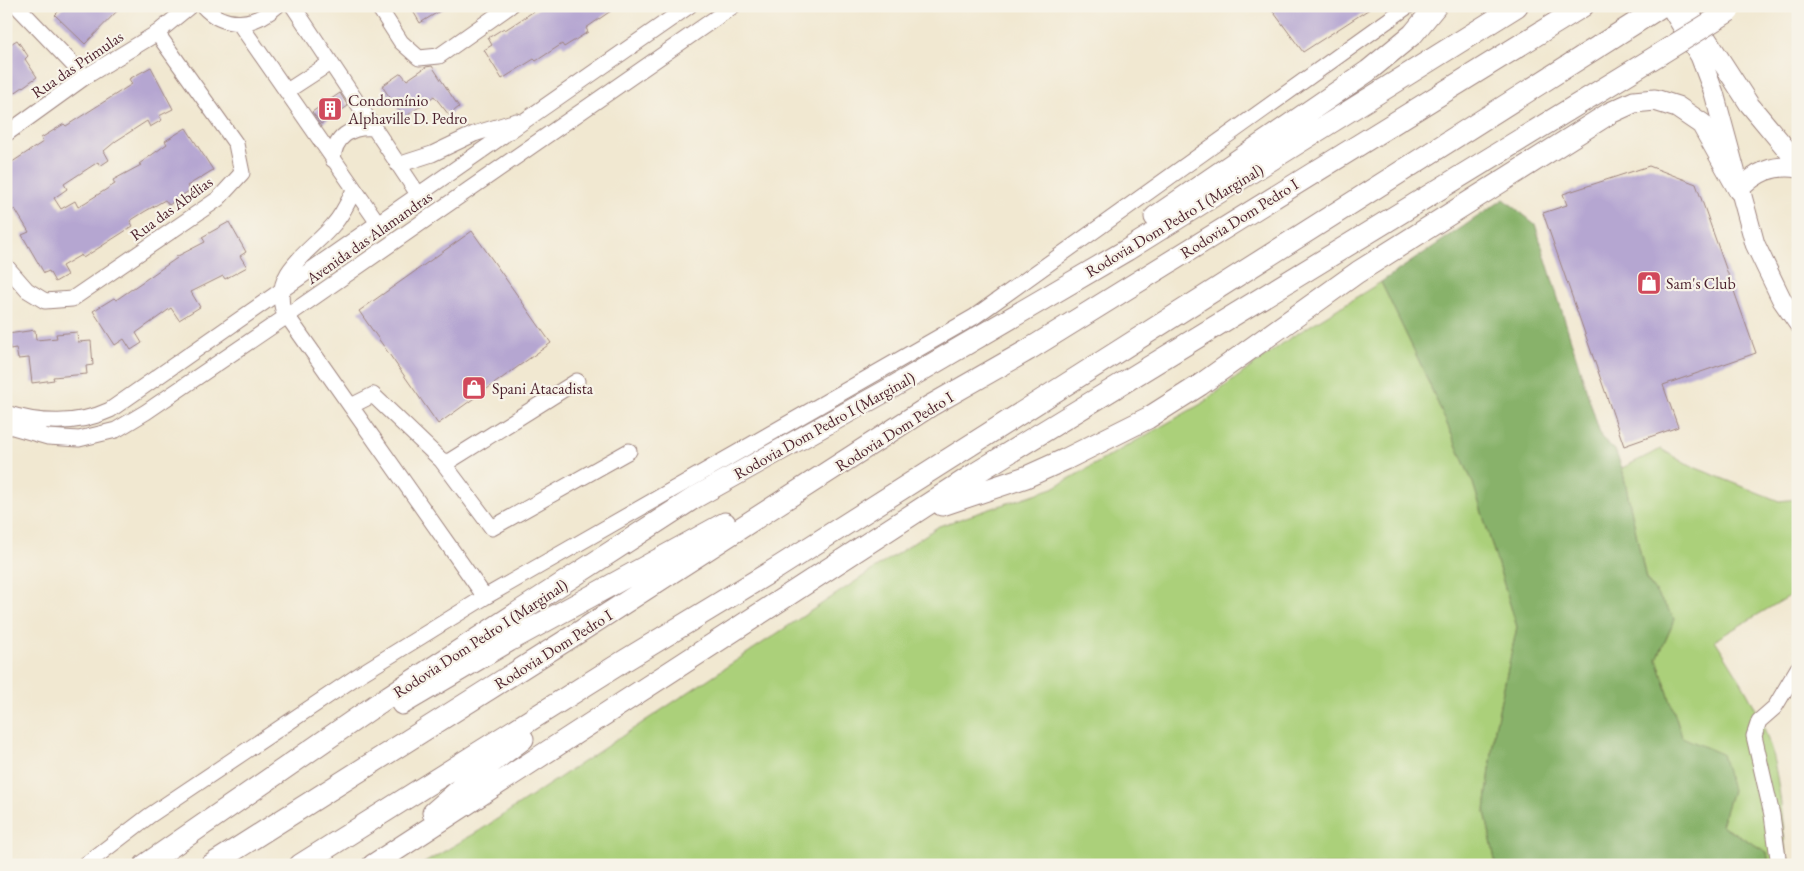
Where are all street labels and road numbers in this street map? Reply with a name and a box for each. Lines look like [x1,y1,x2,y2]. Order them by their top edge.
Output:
street label: Rua das Primulas [27,26,127,103]
street label: Rodovia Dom Pedro I (Marginal) [1081,159,1267,282]
street label: Rua das Abélias [126,171,217,245]
street label: Rodovia Dom Pedro I [1176,173,1303,263]
street label: Avenida das Alamandras [301,186,436,289]
street label: Rodovia Dom Pedro I (Marginal) [730,367,918,483]
street label: Rodovia Dom Pedro I [832,387,956,475]
street label: Rodovia Dom Pedro I (Marginal) [389,574,571,702]
street label: Rodovia Dom Pedro I [491,605,615,693]

